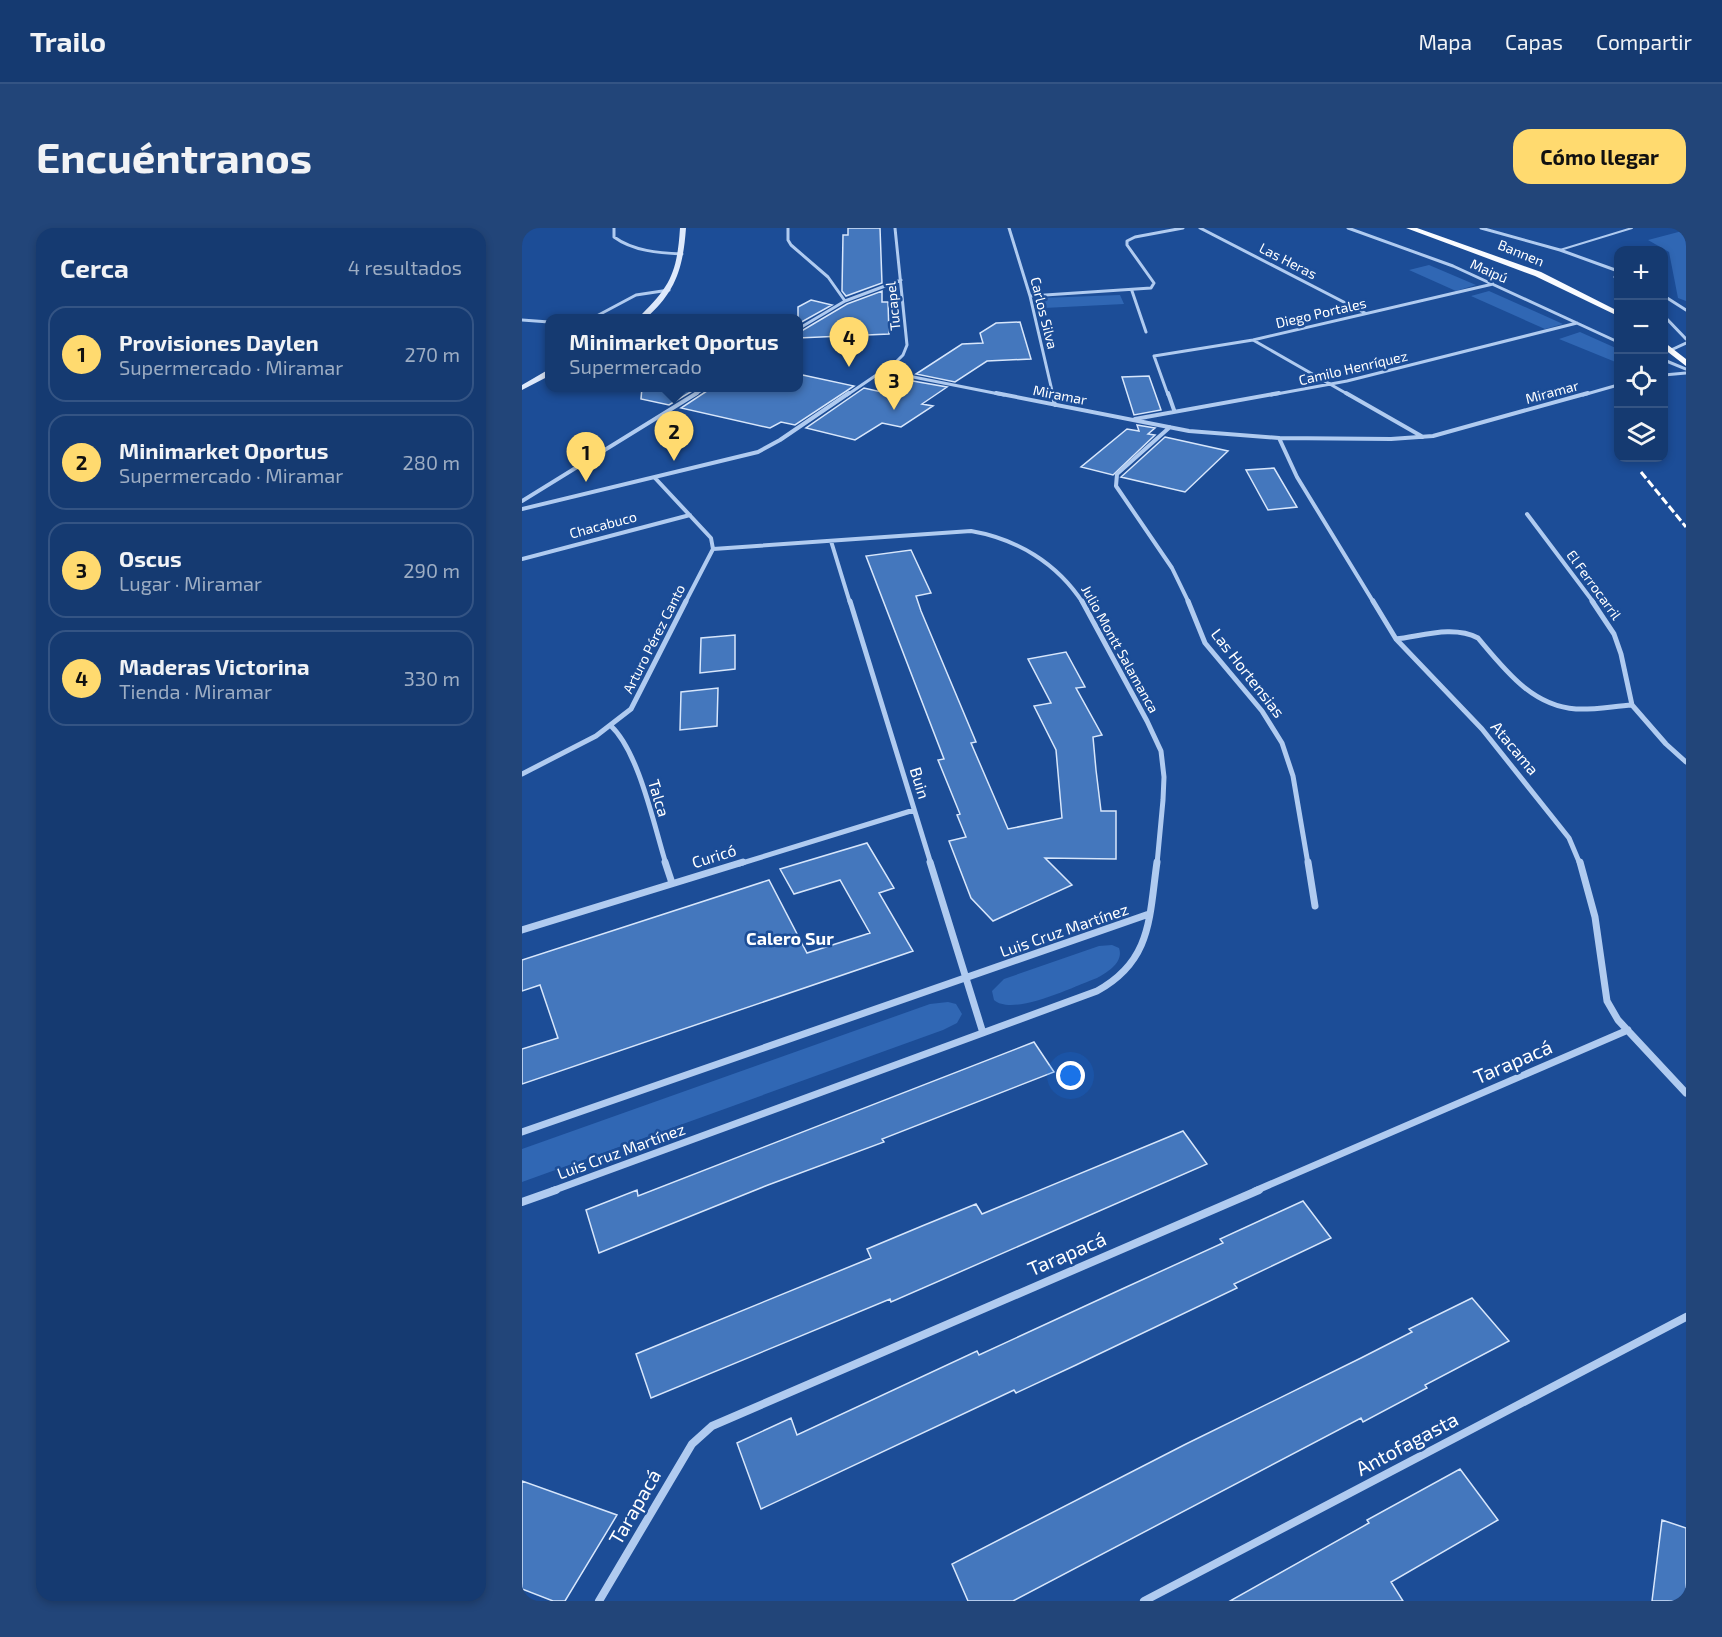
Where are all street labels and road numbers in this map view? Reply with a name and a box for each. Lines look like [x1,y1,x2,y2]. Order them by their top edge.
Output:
street label: Bannen [1496,236,1547,269]
street label: Las Heras [1257,239,1320,282]
street label: Maipú [1468,255,1511,286]
street label: Carlos Silva [1027,275,1062,351]
street label: Tucapel [881,280,904,331]
street label: Diego Portales [1274,294,1368,331]
street label: Camilo Henríquez [1297,347,1409,388]
street label: Miramar [1523,376,1581,407]
street label: Miramar [1032,381,1089,408]
street label: Chacabuco [567,507,638,542]
street label: El Ferrocarril [1563,547,1626,624]
street label: Arturo Pérez Canto [619,581,688,696]
street label: Julio Montt Salamanca [1078,582,1163,716]
street label: Las Hortensias [1208,624,1289,721]
street label: Atacama [1488,717,1543,778]
street label: Buin [907,765,934,801]
street label: Talca [645,777,674,819]
street label: Curicó [689,840,738,871]
street label: Luis Cruz Martínez [997,899,1131,960]
street label: Tarapacá [1470,1034,1556,1088]
street label: Luis Cruz Martínez [554,1119,687,1183]
street label: Tarapacá [1024,1226,1110,1280]
street label: Antofagasta [1351,1406,1462,1480]
street label: Tarapacá [603,1465,665,1548]

